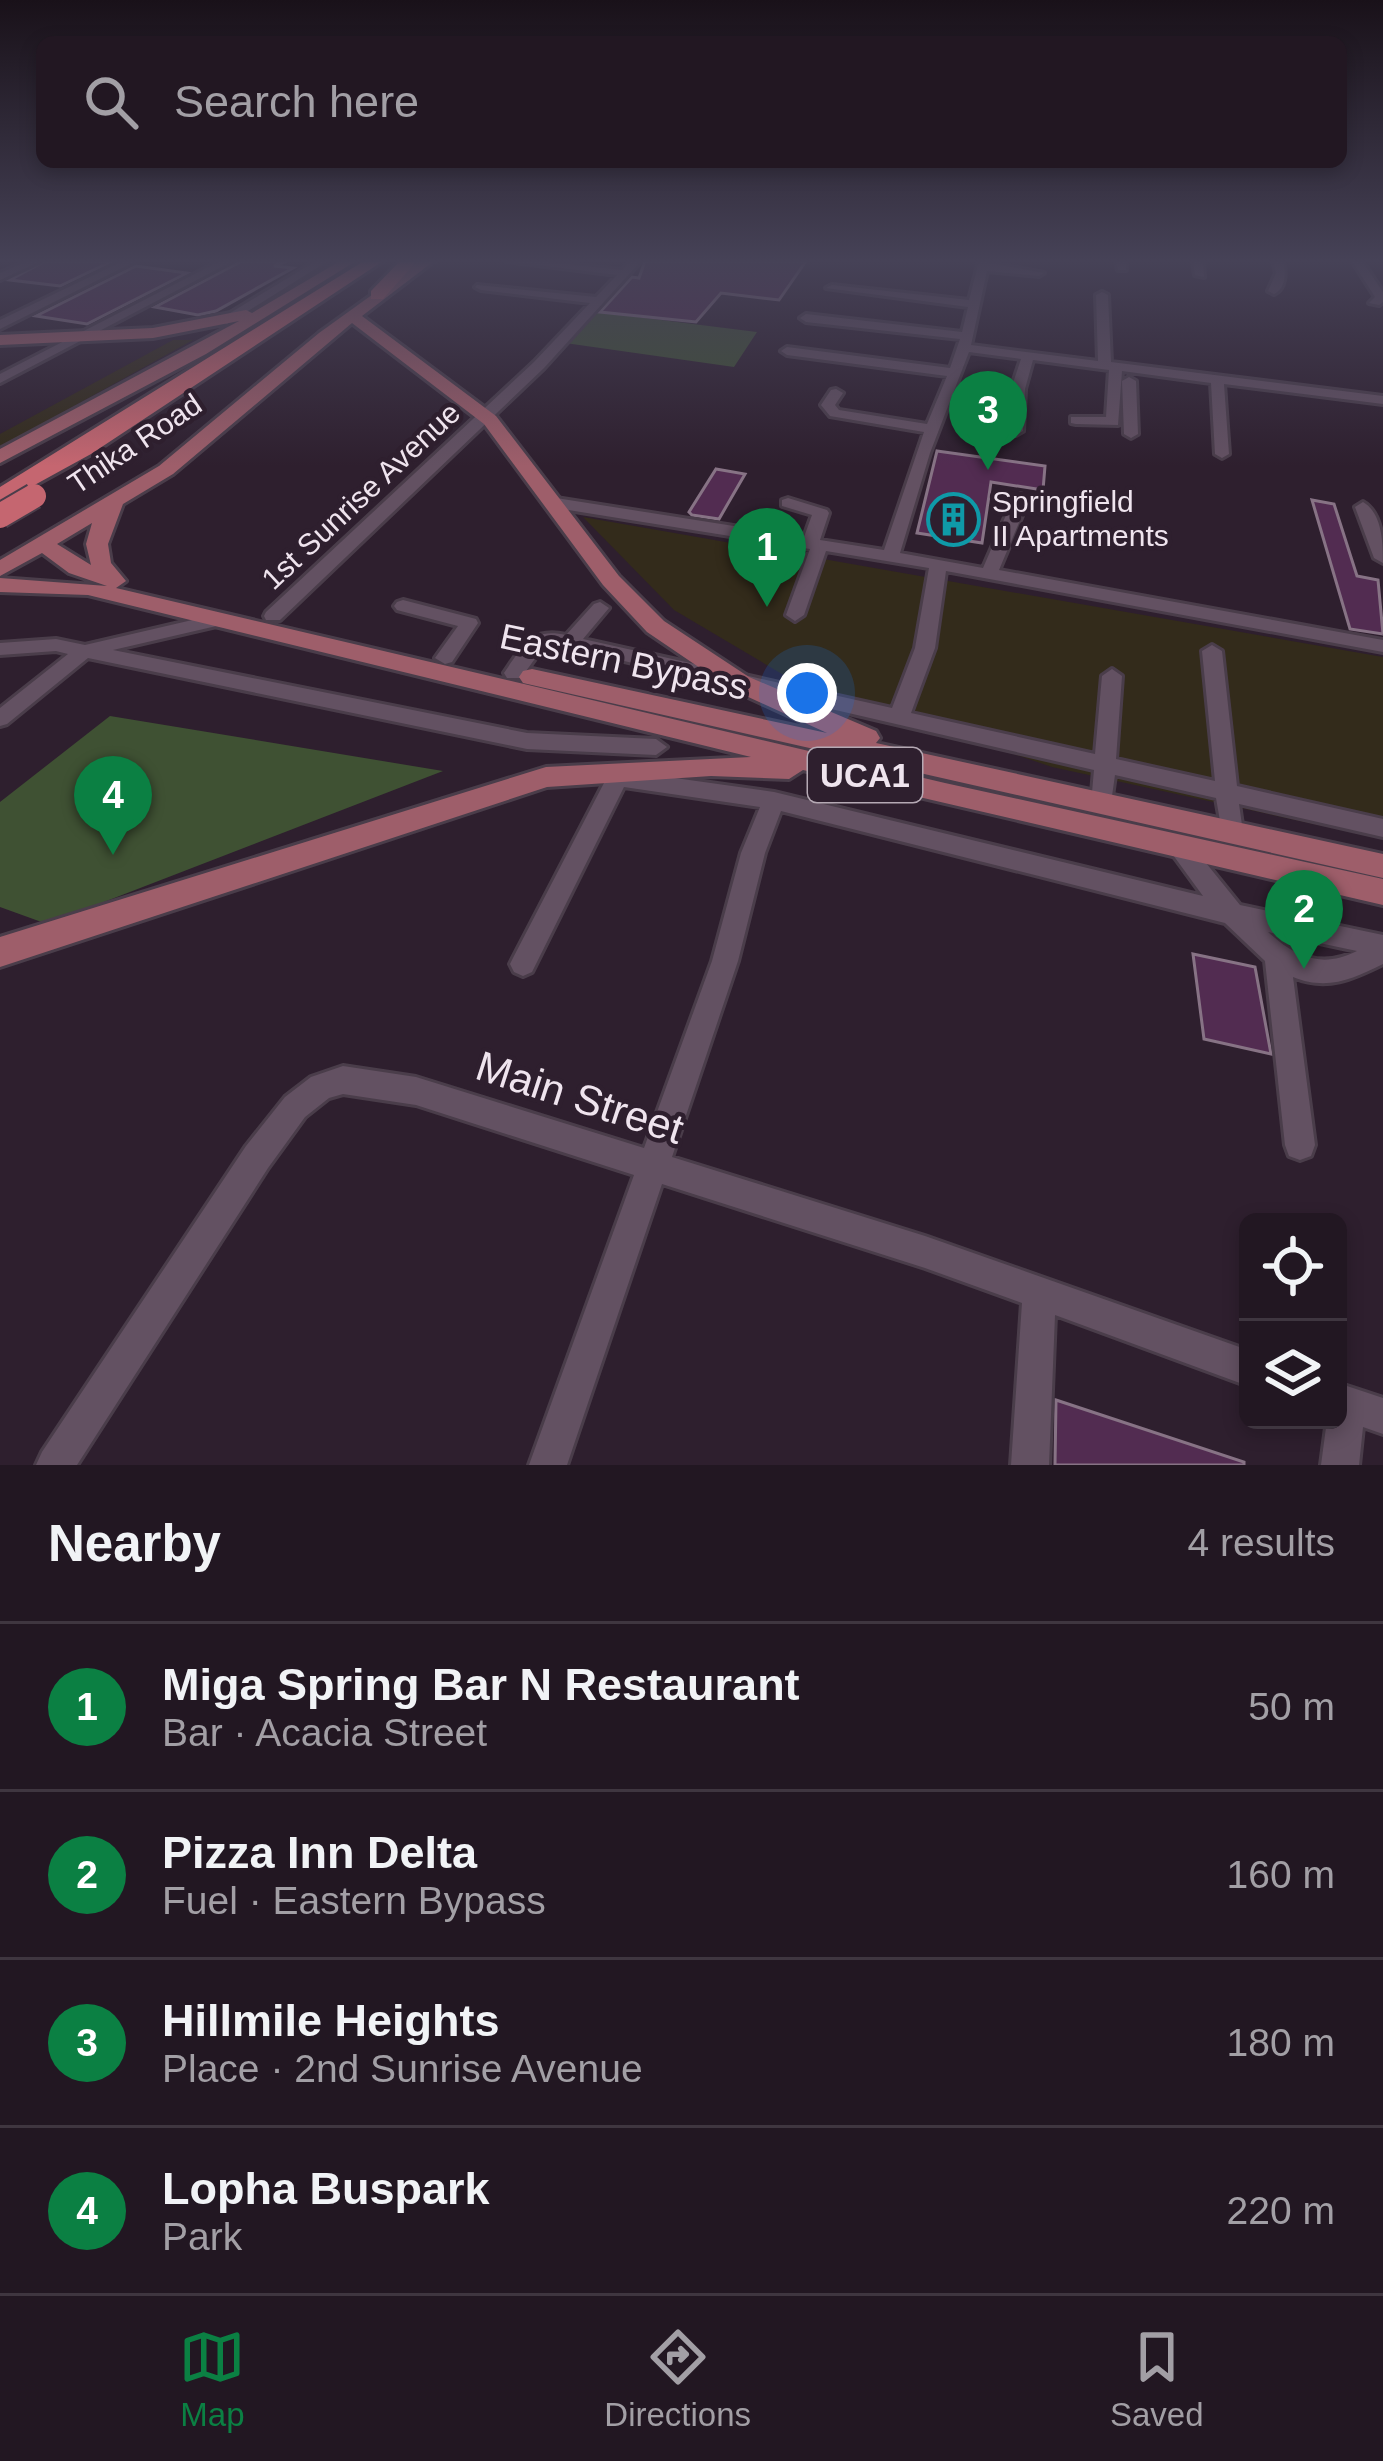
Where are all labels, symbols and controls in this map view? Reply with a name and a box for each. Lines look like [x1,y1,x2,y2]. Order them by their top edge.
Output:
search box [36,36,1347,168]
icon: search [78,69,144,135]
text: Search here [174,76,419,127]
pin: 3 [949,371,1027,470]
street label: Thika Road [62,387,208,500]
street label: 1st Sunrise Avenue [255,396,466,596]
place label: Springfield II Apartments [992,485,1169,552]
building icon: Springfield II Apartments [925,491,981,547]
pin: 1 [728,508,806,607]
street label: Eastern Bypass [496,615,751,708]
your location [777,663,837,723]
road number: UCA1 [808,748,922,802]
pin: 4 [74,756,152,855]
pin: 2 [1265,870,1343,969]
street label: Main Street [470,1042,690,1153]
map controls [1239,1213,1347,1429]
button: locate [1239,1213,1347,1321]
button: layers [1239,1321,1347,1429]
text: Nearby [48,1515,221,1572]
text: 4 results [1188,1521,1335,1564]
text: Miga Spring Bar N Restaurant [162,1659,800,1710]
text: 1 [76,1685,98,1728]
text: 50 m [1248,1685,1335,1728]
text: Bar · Acacia Street [162,1711,487,1754]
text: Pizza Inn Delta [162,1827,477,1878]
text: 2 [76,1853,98,1896]
text: 160 m [1227,1853,1335,1896]
text: Fuel · Eastern Bypass [162,1879,546,1922]
text: Hillmile Heights [162,1995,500,2046]
text: 3 [76,2021,98,2064]
text: 180 m [1227,2021,1335,2064]
text: Place · 2nd Sunrise Avenue [162,2047,643,2090]
text: Lopha Buspark [162,2163,490,2214]
text: 4 [76,2189,98,2232]
text: 220 m [1227,2189,1335,2232]
text: Park [162,2215,242,2258]
tab: Map [179,2324,245,2434]
tab: Directions [604,2324,751,2434]
tab: Saved [1110,2324,1204,2434]

